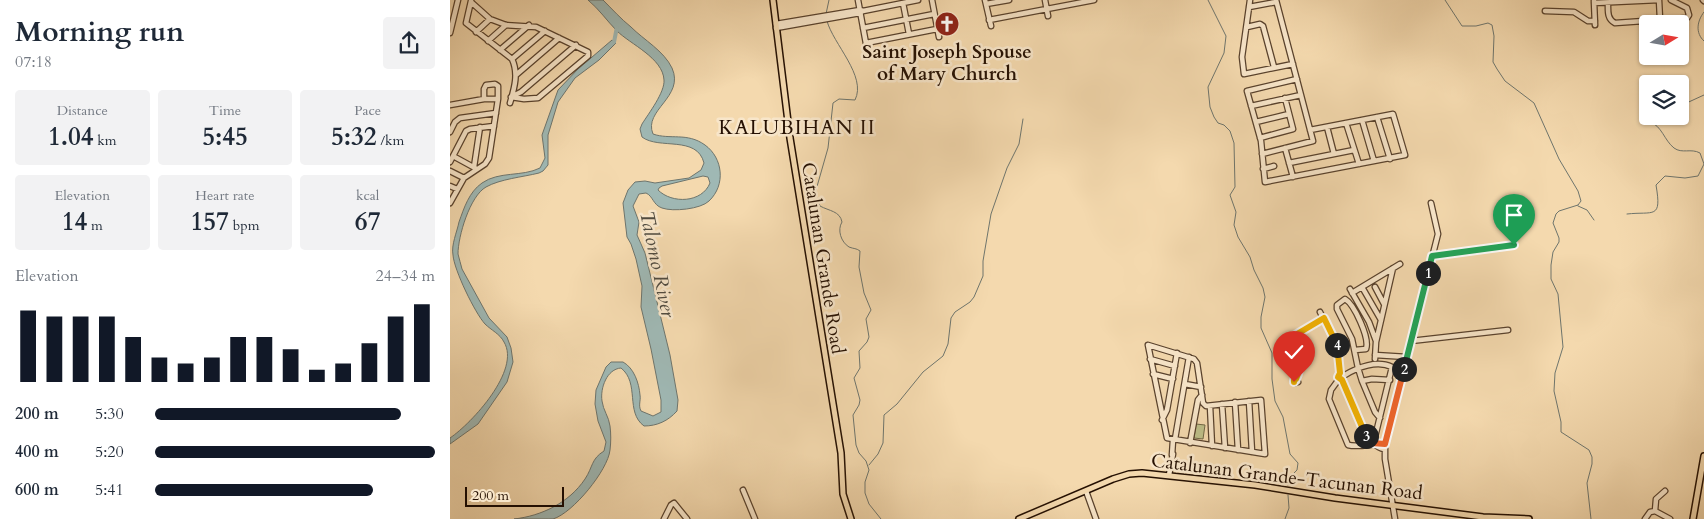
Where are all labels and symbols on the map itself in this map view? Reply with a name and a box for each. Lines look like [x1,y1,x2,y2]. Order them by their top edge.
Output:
church icon: Saint Joseph Spouse of Mary Church [934,11,960,37]
north arrow [1639,15,1689,65]
place label: Saint Joseph Spouse of Mary Church [862,39,1032,87]
district label: KALUBIHAN II [719,114,876,141]
street label: Catalunan Grande Road [795,160,851,356]
pin [1493,194,1535,245]
water label: Talomo River [633,208,682,321]
pin: 1 [1416,260,1440,286]
pin [1273,331,1315,382]
pin: 4 [1324,332,1350,358]
pin: 2 [1392,356,1416,382]
pin: 3 [1354,424,1378,448]
street label: Catalunan Grande-Tacunan Road [1150,447,1424,507]
scale bar [465,484,564,507]

